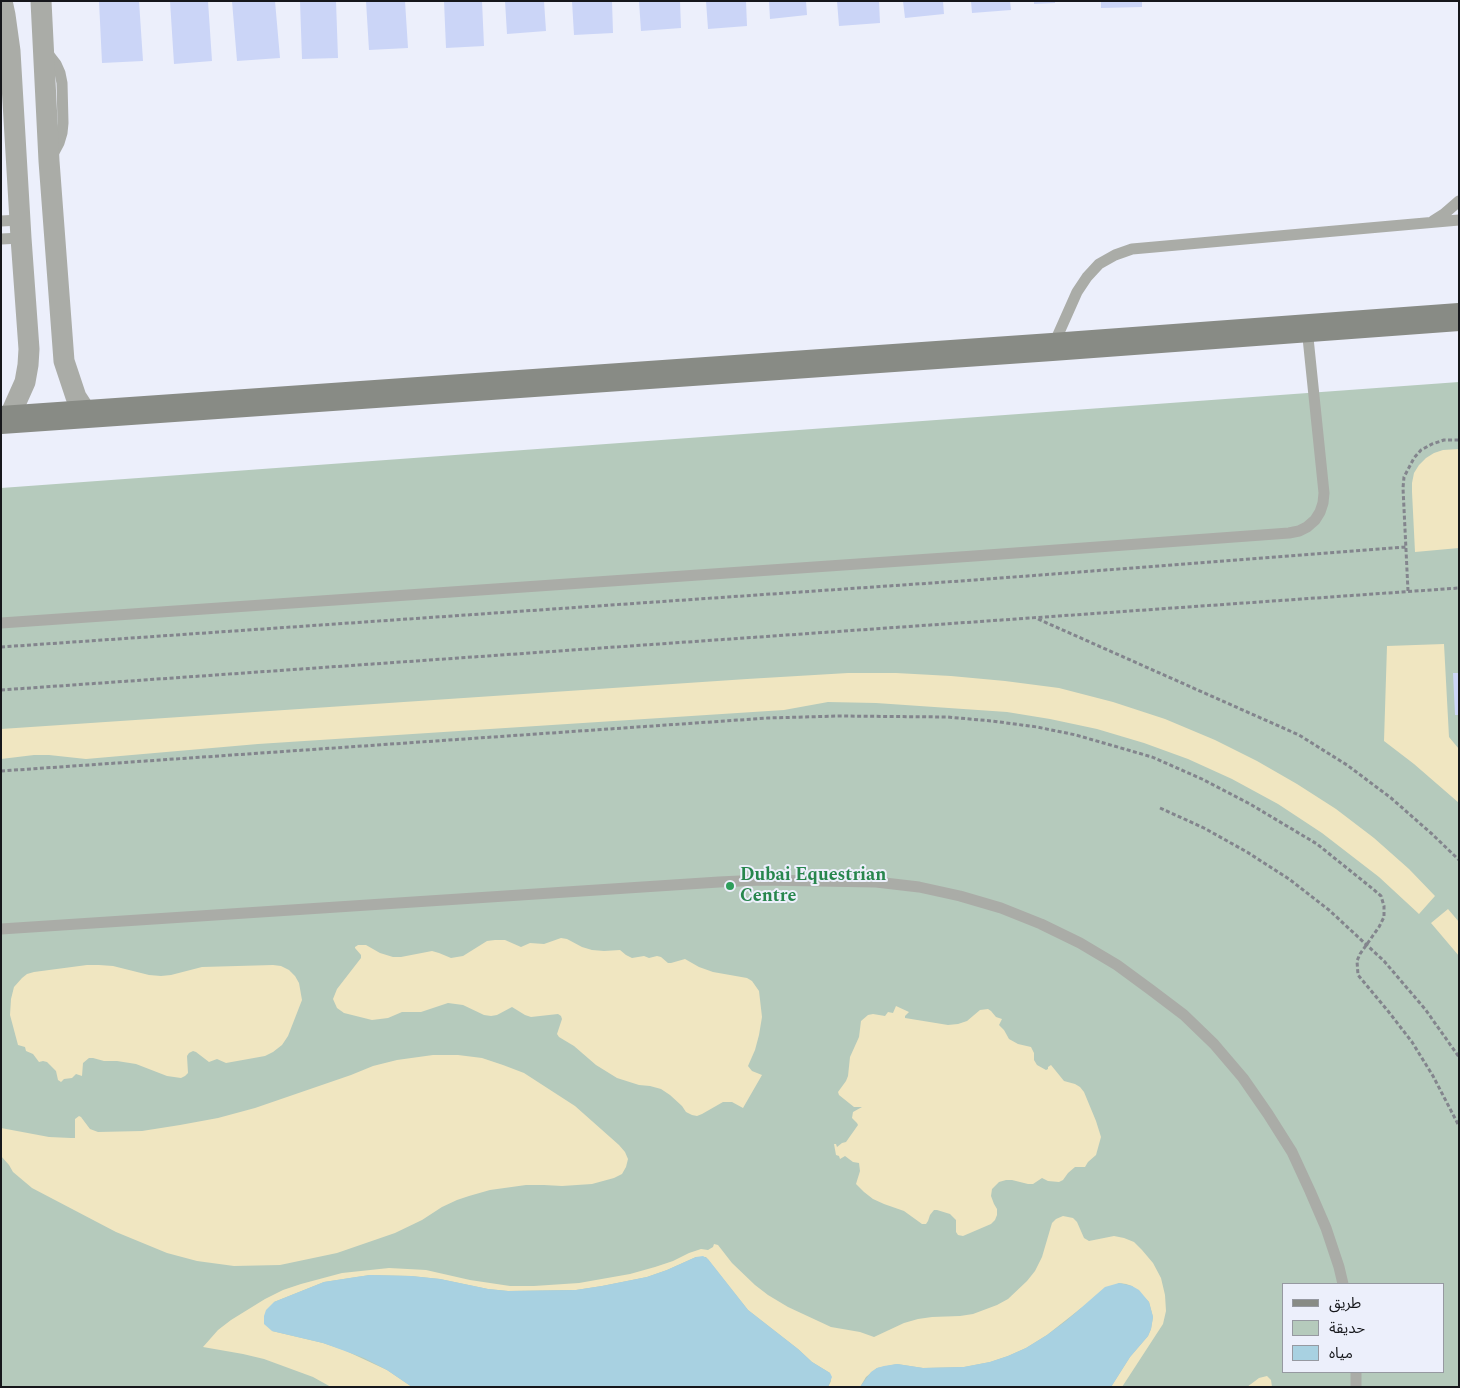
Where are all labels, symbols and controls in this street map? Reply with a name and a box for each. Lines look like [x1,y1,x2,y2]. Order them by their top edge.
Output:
place label: Dubai Equestrian Centre [740,865,886,908]
marker: Dubai Equestrian Centre [724,880,736,892]
legend [1282,1283,1445,1373]
text: طريق [1329,1292,1361,1315]
text: حديقة [1329,1317,1365,1340]
text: مياه [1329,1342,1353,1365]

